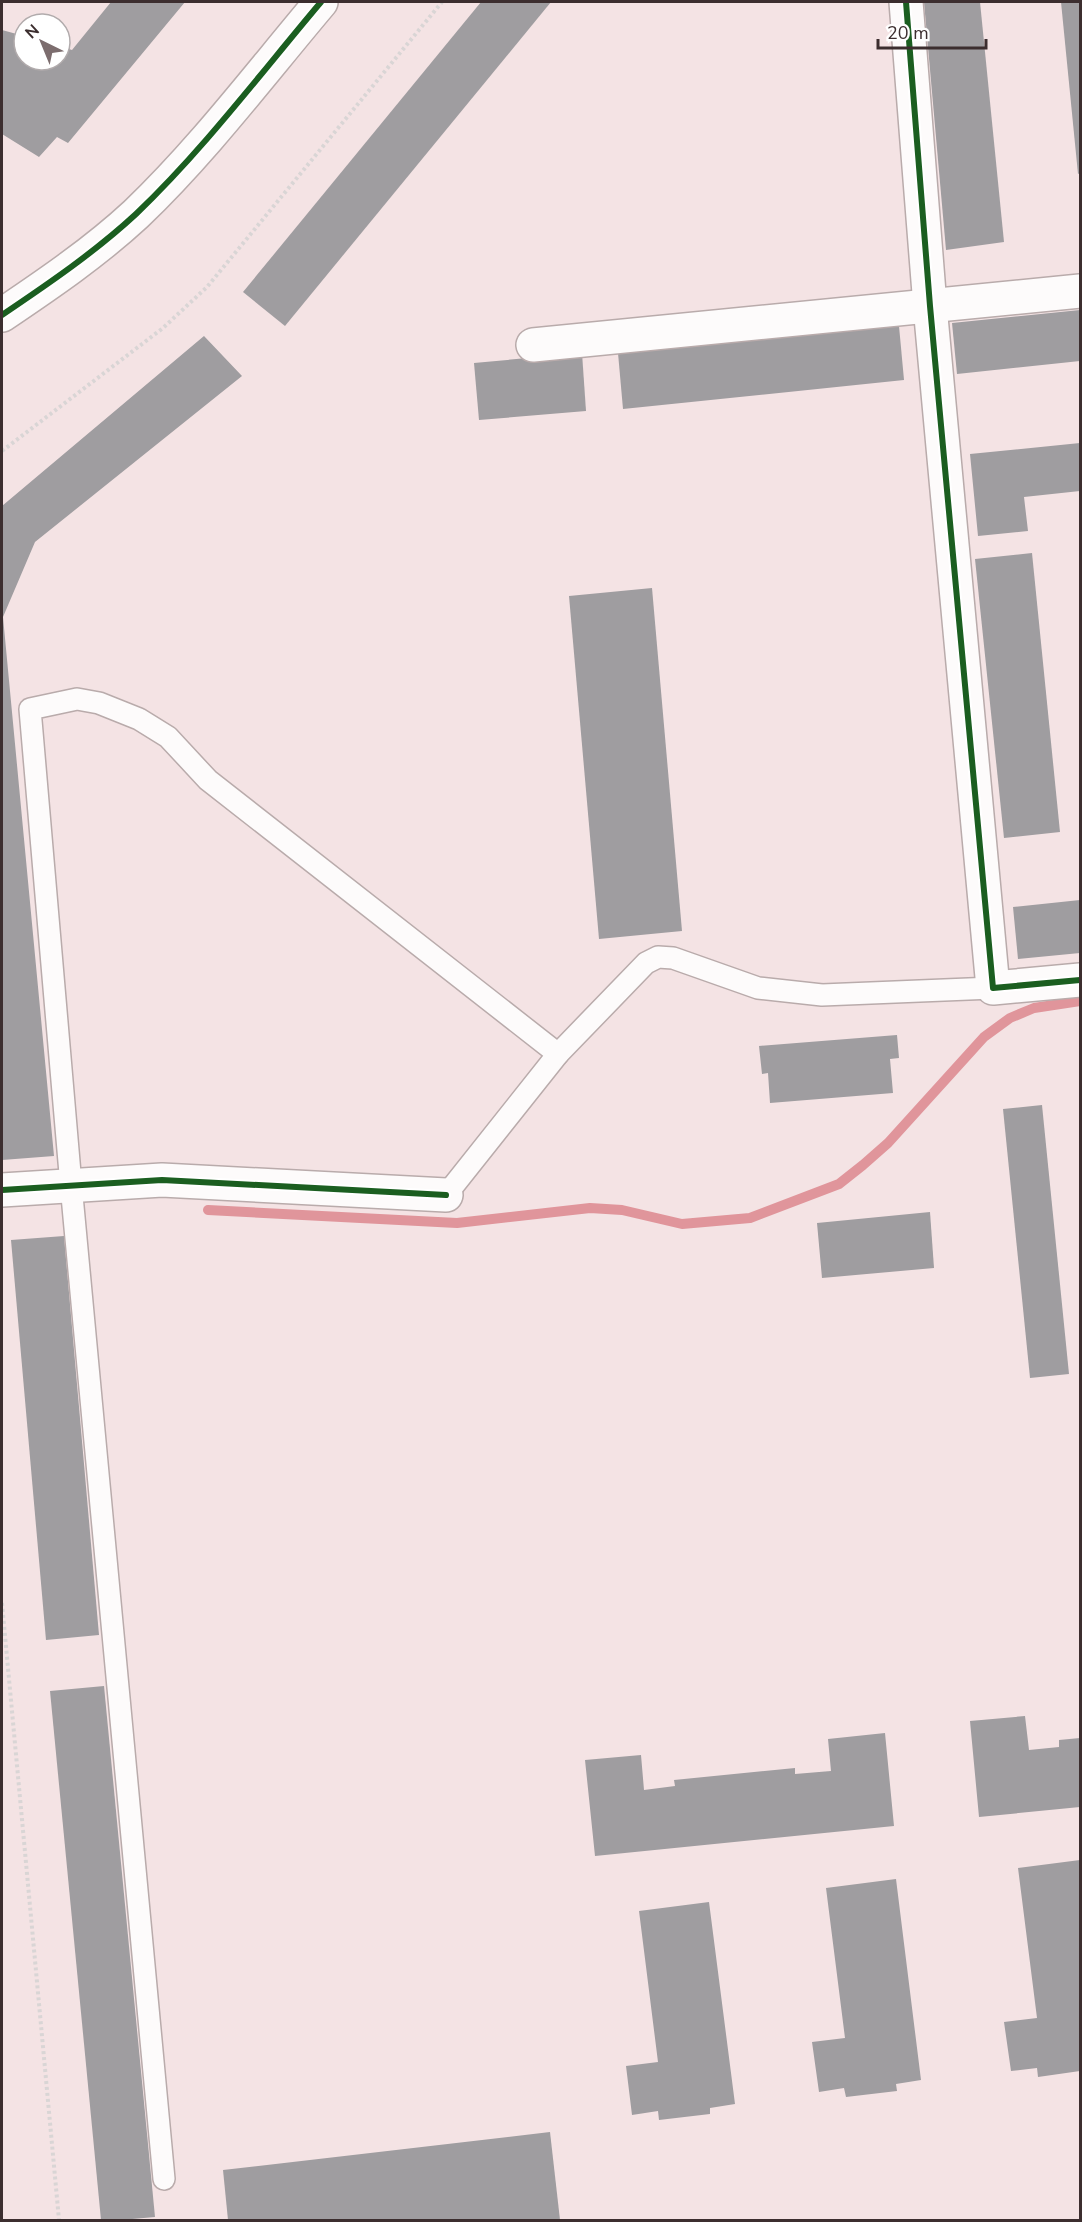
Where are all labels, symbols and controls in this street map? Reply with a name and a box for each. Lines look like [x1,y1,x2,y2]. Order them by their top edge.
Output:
north arrow [12,12,72,72]
scale bar [878,12,986,50]
text: N [21,20,44,44]
text: 20 m [887,21,929,45]

